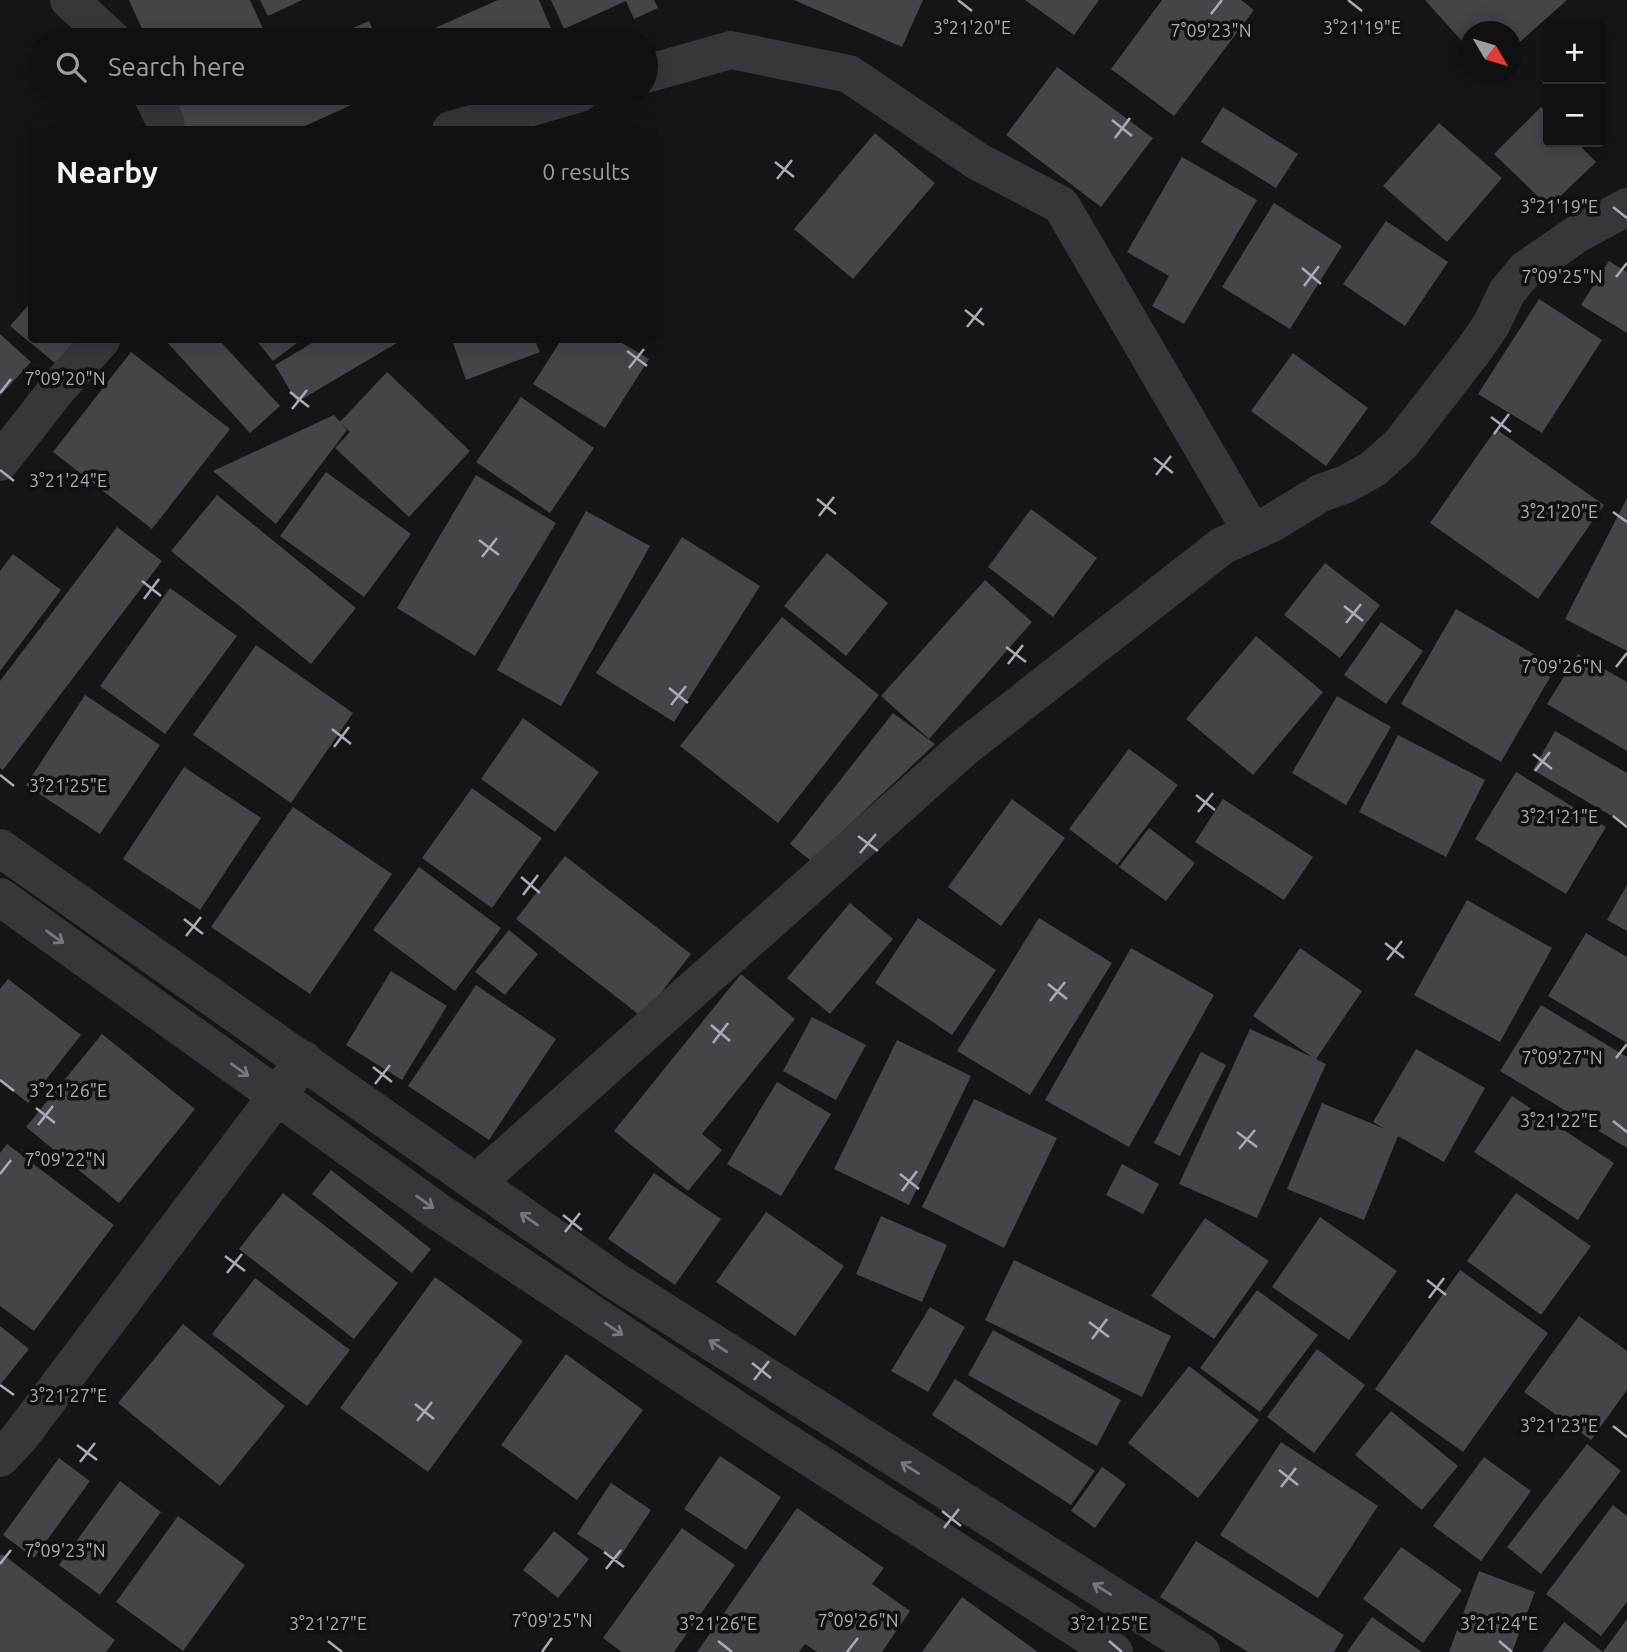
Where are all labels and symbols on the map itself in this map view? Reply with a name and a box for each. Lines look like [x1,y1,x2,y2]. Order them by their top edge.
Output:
text: 3°21'20"E [933,17,1011,37]
text: 3°21'19"E [1323,17,1401,37]
text: 7°09'23"N [1171,20,1251,40]
north arrow [1459,21,1522,84]
text: 3°21'19"E [1520,196,1598,216]
text: 7°09'25"N [1522,266,1602,286]
text: 7°09'20"N [25,368,105,388]
text: 3°21'24"E [29,470,107,490]
text: 3°21'20"E [1520,501,1598,521]
text: 7°09'26"N [1522,656,1602,676]
text: 3°21'25"E [29,775,107,795]
text: 3°21'21"E [1520,806,1598,826]
one-way arrow [45,930,64,944]
text: 7°09'27"N [1522,1047,1602,1067]
one-way arrow [230,1063,249,1077]
text: 3°21'26"E [29,1080,107,1100]
text: 3°21'22"E [1520,1110,1598,1130]
text: 7°09'22"N [25,1149,105,1169]
one-way arrow [415,1195,434,1209]
one-way arrow [520,1212,539,1226]
one-way arrow [604,1321,623,1336]
one-way arrow [709,1339,728,1353]
text: 3°21'27"E [29,1385,107,1405]
text: 3°21'23"E [1520,1415,1598,1435]
one-way arrow [901,1460,920,1475]
text: 7°09'23"N [25,1540,105,1560]
one-way arrow [1093,1582,1113,1596]
text: 7°09'25"N [512,1610,592,1630]
text: 7°09'26"N [818,1610,898,1630]
text: 3°21'27"E [289,1613,367,1633]
text: 3°21'26"E [679,1613,757,1633]
text: 3°21'25"E [1070,1613,1148,1633]
text: 3°21'24"E [1460,1613,1538,1633]

